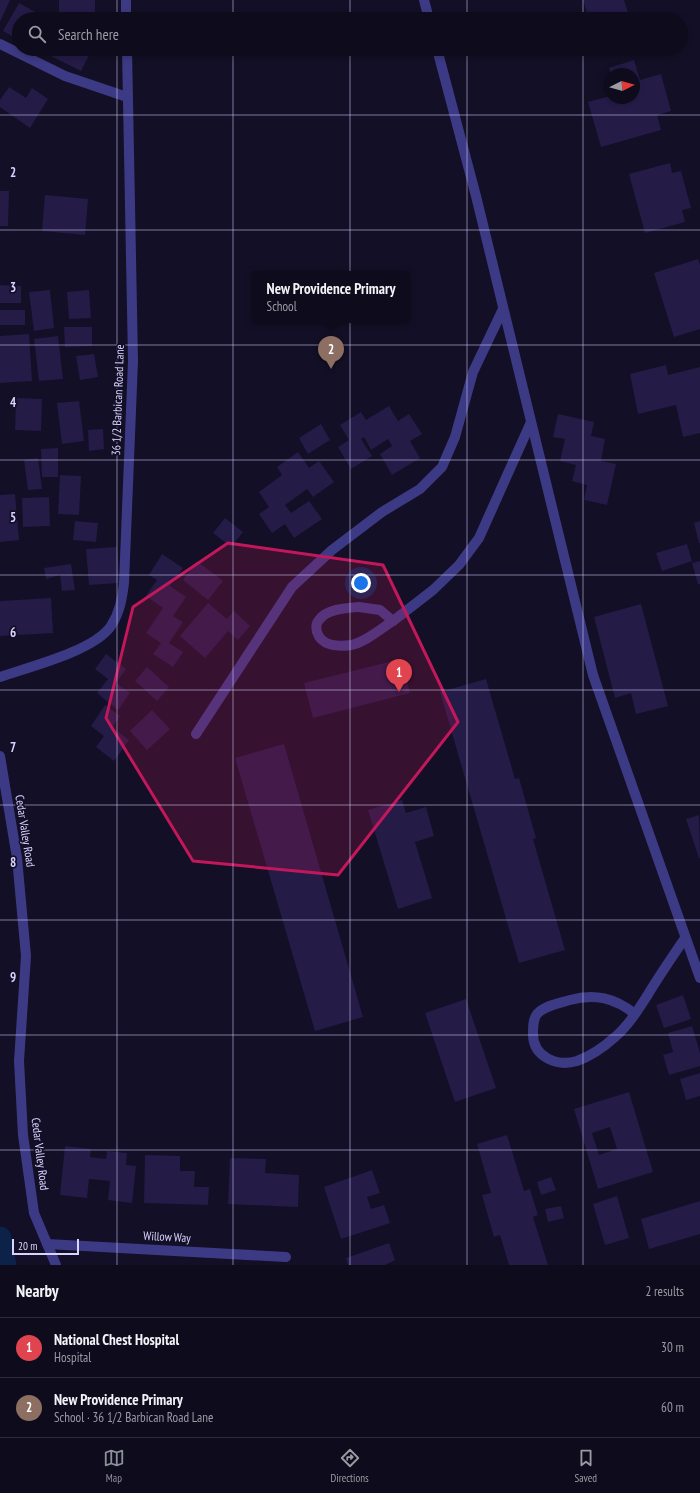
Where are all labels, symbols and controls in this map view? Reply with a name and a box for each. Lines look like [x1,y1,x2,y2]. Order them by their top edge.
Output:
search box [12,12,688,56]
icon: search [26,23,48,45]
text: Search here [58,25,119,44]
north arrow [604,68,640,104]
text: 2 [10,164,16,181]
popup [252,271,410,323]
text: 3 [10,279,16,296]
text: New Providence Primary [267,279,395,298]
text: School [267,298,297,315]
pin: 2 [318,336,344,369]
street label: 36 1/2 Barbican Road Lane [108,344,127,456]
text: 4 [10,394,17,411]
text: 5 [10,509,16,526]
your location [351,573,371,593]
text: 6 [10,624,16,641]
pin: 1 [386,659,412,692]
text: 7 [10,739,16,756]
street label: Cedar Valley Road [12,794,39,868]
text: 8 [10,854,16,871]
text: 9 [10,969,16,986]
street label: Cedar Valley Road [29,1117,52,1191]
street label: Willow Way [143,1228,192,1245]
scale bar [12,1237,79,1256]
text: 20 m [18,1239,37,1253]
text: Nearby [16,1280,59,1302]
text: 2 results [645,1283,684,1300]
text: National Chest Hospital [54,1330,179,1349]
text: 1 [26,1339,32,1356]
text: 30 m [661,1339,684,1356]
text: Hospital [54,1349,91,1366]
text: New Providence Primary [54,1390,183,1409]
text: 2 [26,1399,32,1416]
text: 60 m [661,1399,684,1416]
text: School · 36 1/2 Barbican Road Lane [54,1409,213,1426]
tab: Map [103,1447,125,1485]
tab: Directions [331,1447,369,1485]
tab: Saved [574,1447,597,1485]

